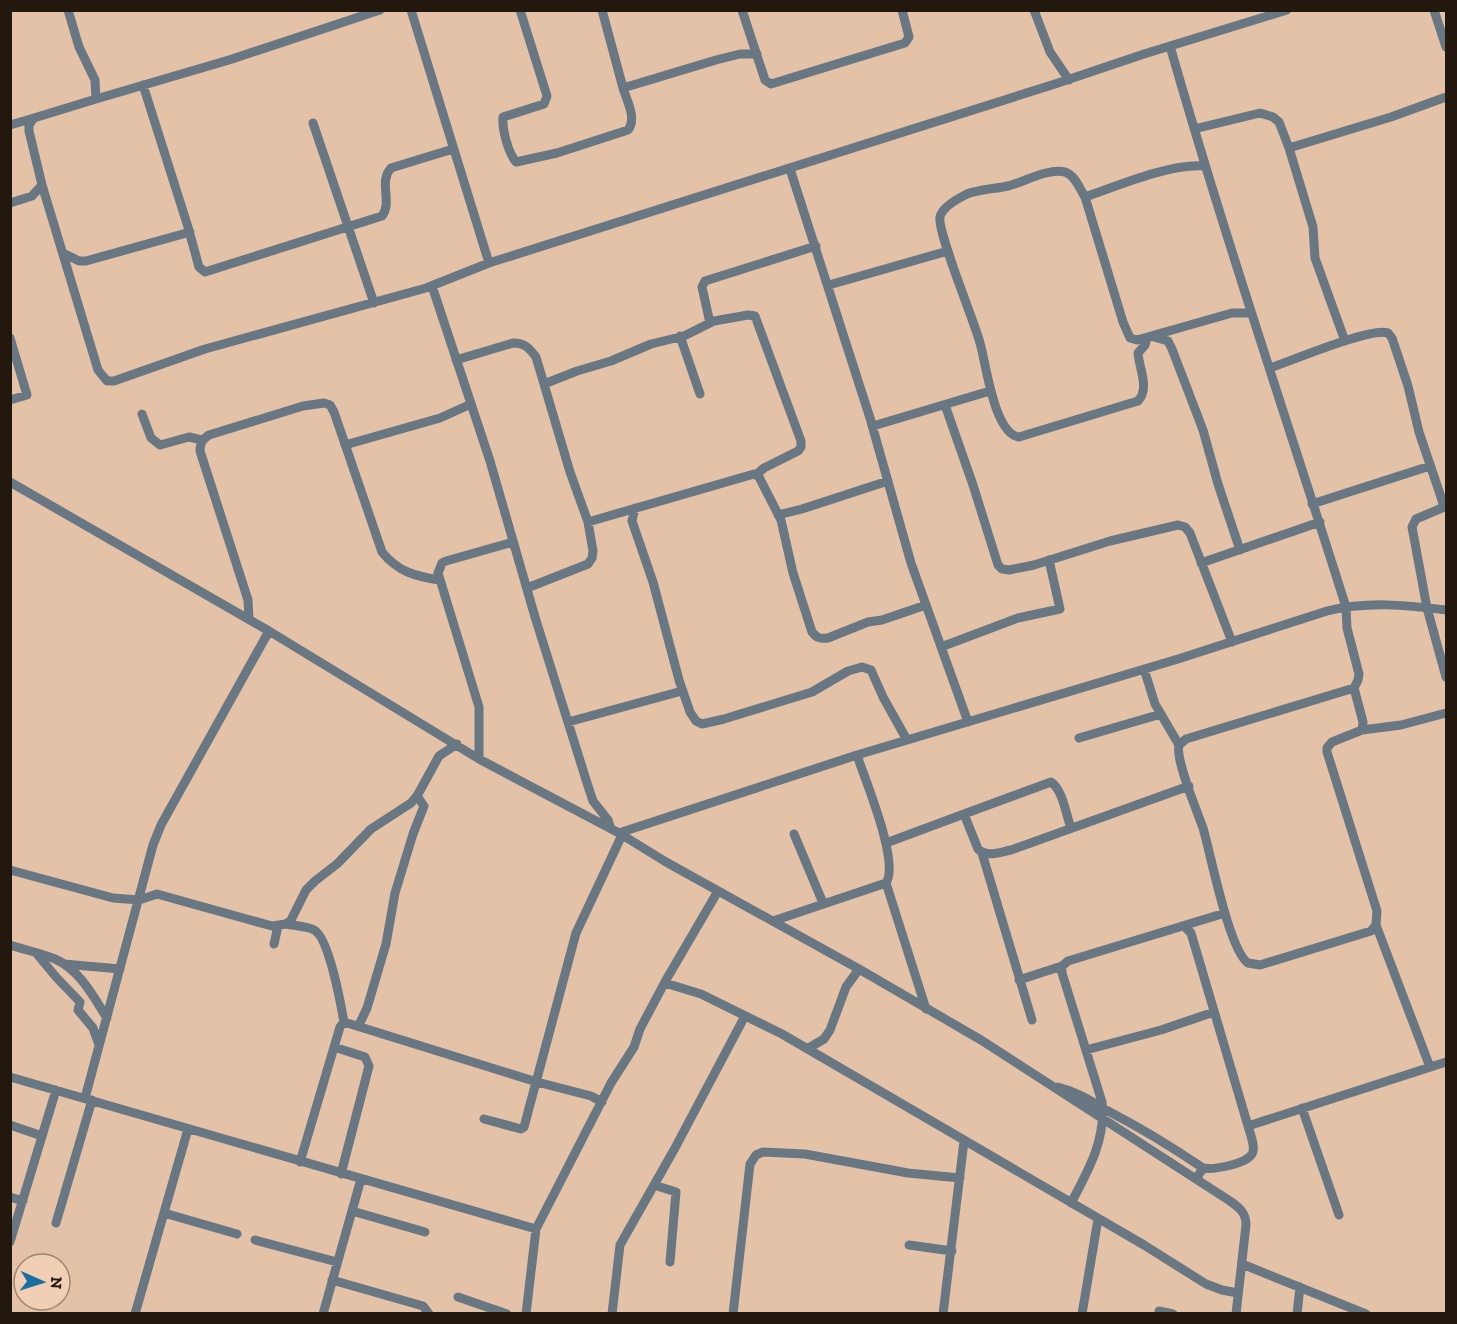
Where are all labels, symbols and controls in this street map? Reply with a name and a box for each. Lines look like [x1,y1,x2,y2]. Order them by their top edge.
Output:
north arrow [12,1252,72,1312]
text: N [47,1276,66,1289]

